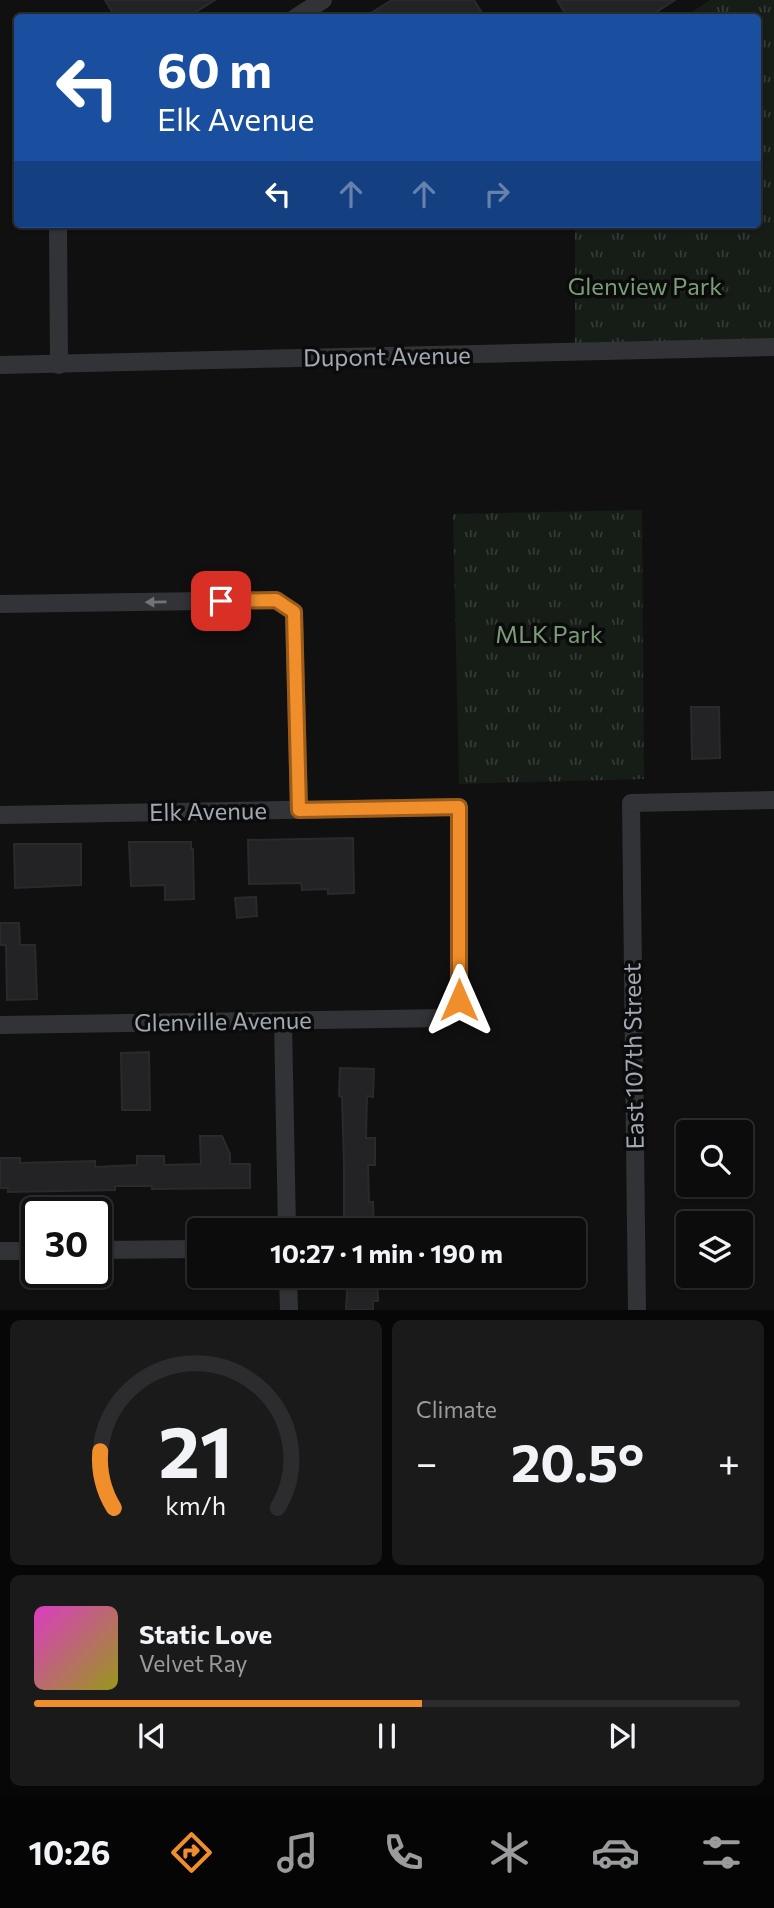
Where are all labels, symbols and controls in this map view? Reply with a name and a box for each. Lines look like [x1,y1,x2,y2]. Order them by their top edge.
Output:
text: 60 m [157,38,272,98]
icon: left [42,42,133,133]
text: Elk Avenue [157,98,314,138]
icon: left [259,175,297,213]
icon: ahead [332,175,370,213]
icon: ahead [405,175,443,213]
icon: right [478,175,516,213]
park label: Glenview Park [568,271,722,300]
street label: Dupont Avenue [303,340,471,371]
pin [191,571,251,631]
icon: arrive [202,582,240,620]
one-way arrow [145,596,167,608]
park label: MLK Park [495,619,603,648]
street label: Elk Avenue [149,795,267,826]
street label: East 107th Street [616,962,649,1150]
position arrow [422,963,496,1037]
street label: Glenville Avenue [134,1004,312,1037]
map controls [676,1120,753,1288]
button: search [676,1120,753,1197]
speed limit sign: 30 [21,1197,112,1288]
button: layers [676,1211,753,1288]
text: 10:27 · 1 min · 190 m [270,1237,503,1268]
text: Climate [416,1395,497,1423]
text: 21 [159,1405,233,1494]
text: 20.5° [511,1429,644,1493]
text: − [416,1438,438,1485]
text: + [718,1438,740,1485]
text: km/h [166,1490,226,1520]
text: Static Love [139,1618,272,1649]
text: Velvet Ray [139,1649,247,1677]
icon: previous [133,1717,171,1755]
icon: pause [368,1717,406,1755]
icon: next [603,1717,641,1755]
icon: directions [167,1828,216,1877]
icon: music [273,1828,322,1877]
icon: phone [379,1828,428,1877]
icon: climate [485,1828,534,1877]
icon: car [591,1828,640,1877]
icon: filters [697,1828,746,1877]
text: 10:26 [28,1832,110,1872]

